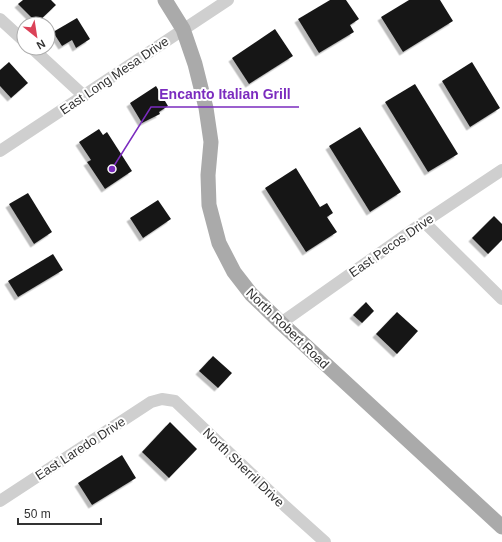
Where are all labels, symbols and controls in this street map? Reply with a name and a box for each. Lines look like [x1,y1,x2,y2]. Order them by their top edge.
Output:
north arrow [16,16,56,56]
street label: East Long Mesa Drive [57,33,171,117]
text: N [35,37,47,52]
callout: Encanto Italian Grill [151,81,299,107]
text: Encanto Italian Grill [159,86,291,102]
street label: East Pecos Drive [346,211,436,280]
street label: North Robert Road [243,285,332,372]
street label: East Laredo Drive [33,414,128,483]
street label: North Sherril Drive [200,425,287,510]
scale bar [18,500,101,526]
text: 50 m [24,507,51,521]

